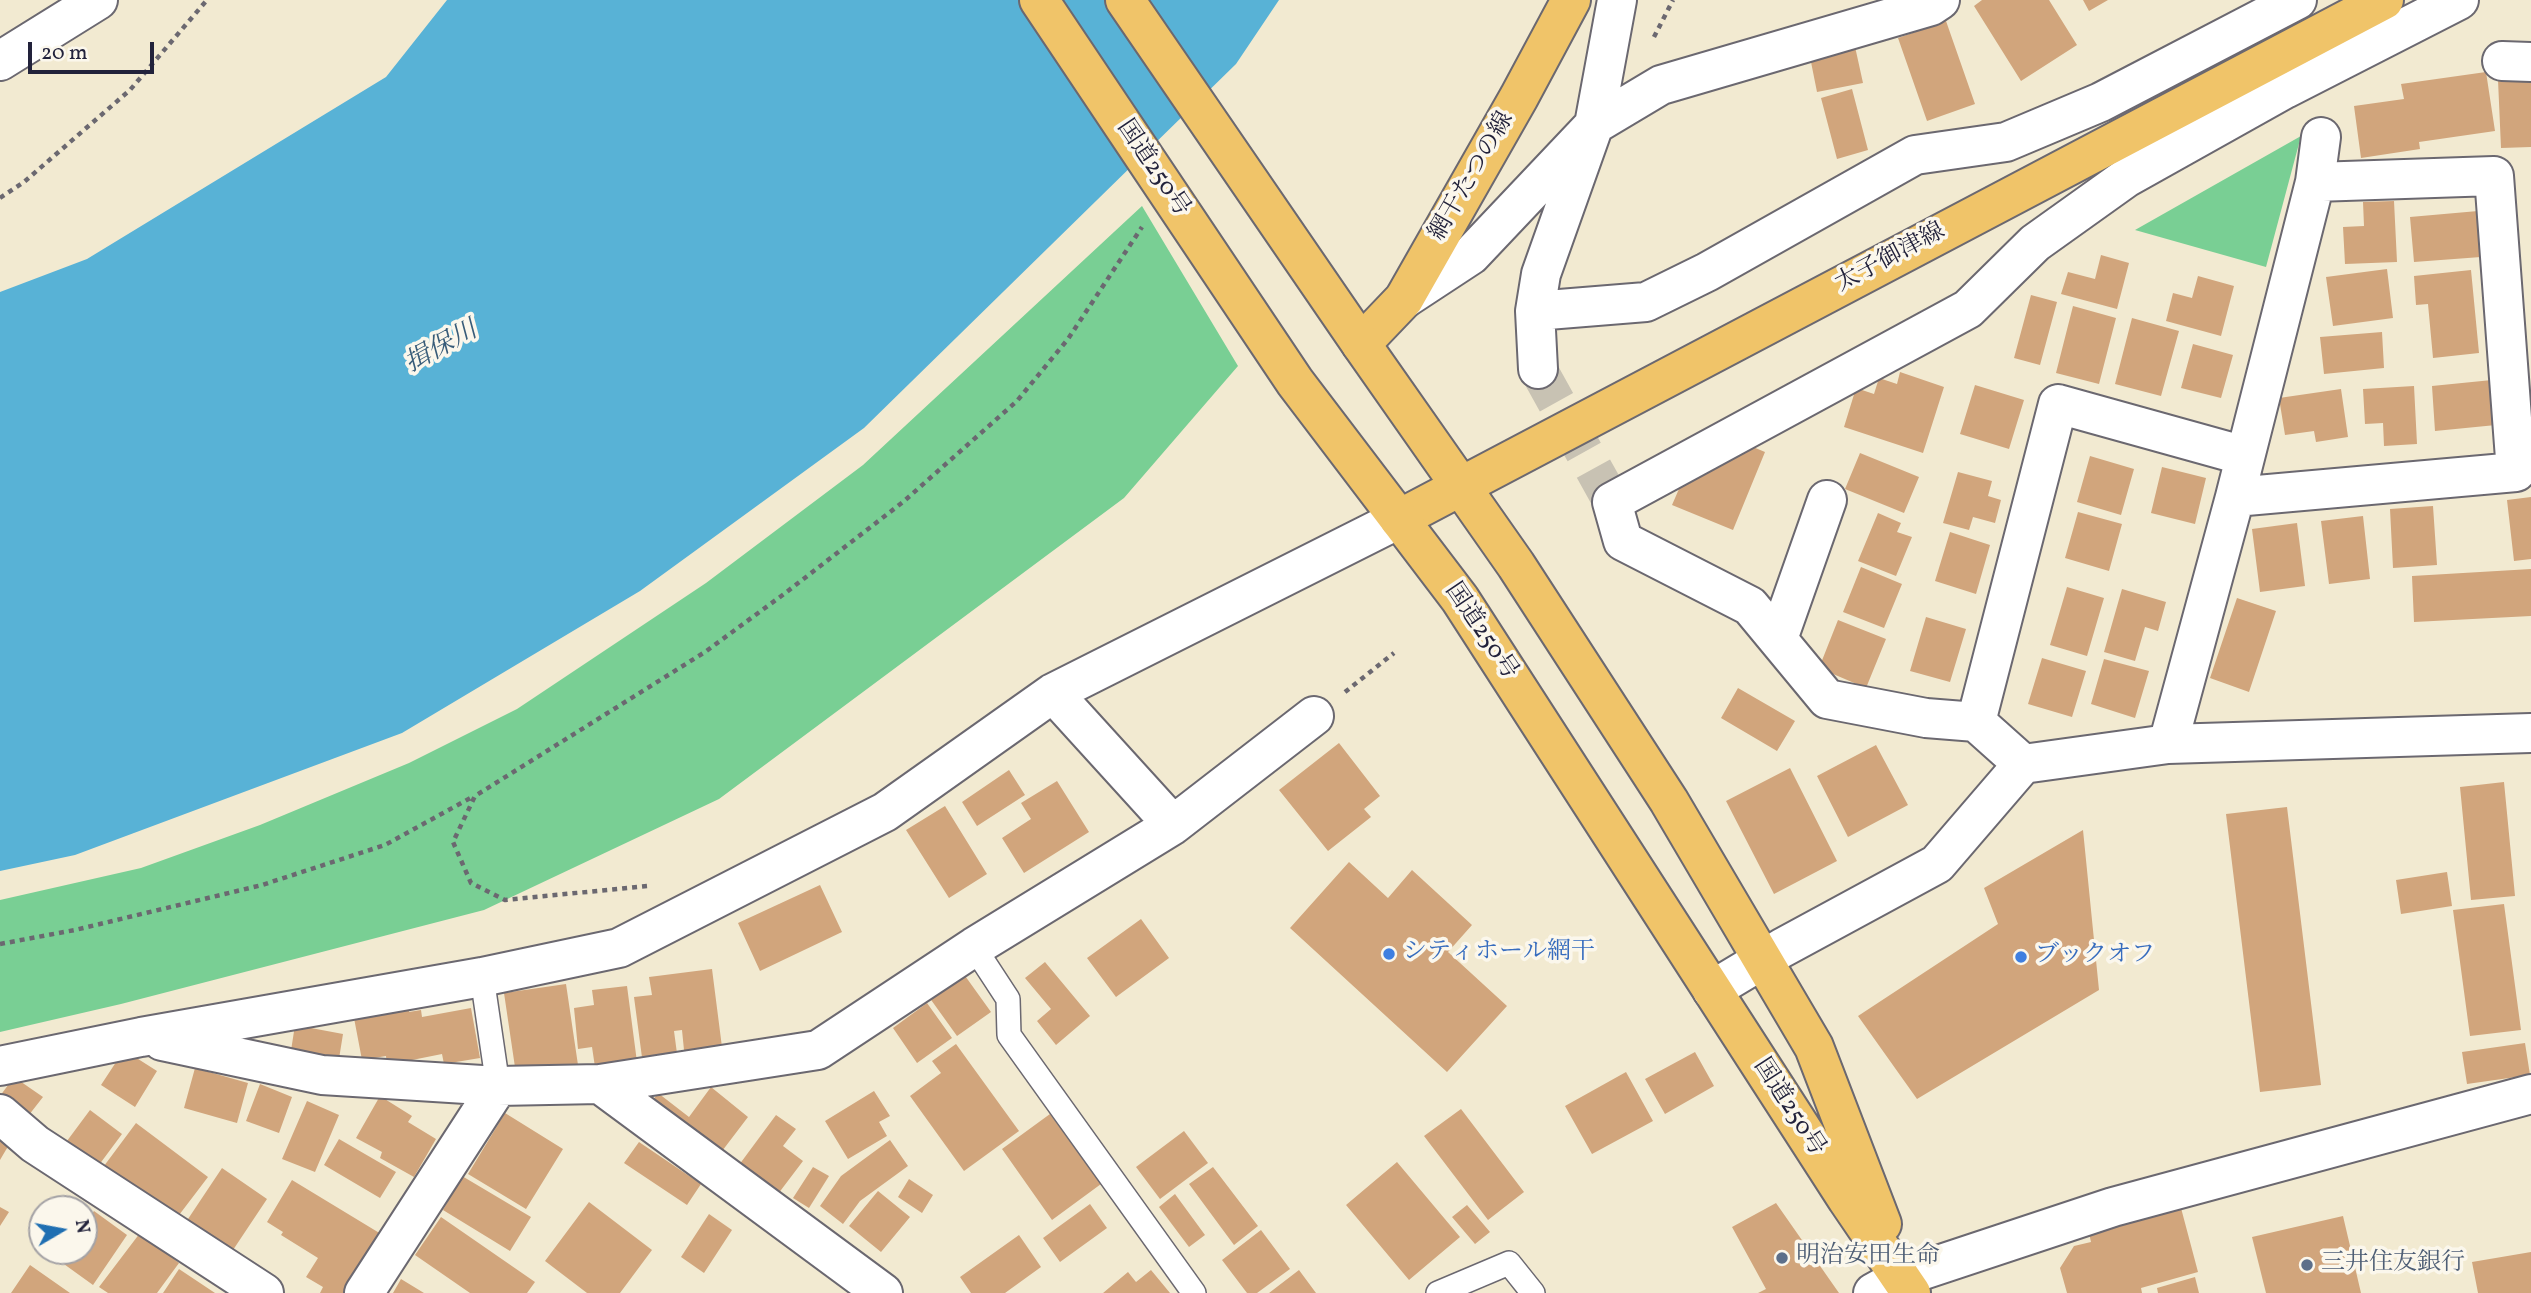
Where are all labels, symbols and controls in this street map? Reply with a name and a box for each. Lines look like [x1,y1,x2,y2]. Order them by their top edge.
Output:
scale bar [32,28,158,72]
text: 20 m [41,39,87,68]
street label: 網干たつの線 [1425,107,1521,247]
street label: 国道250号 [1109,115,1195,223]
street label: 太子御津線 [1831,218,1951,300]
water label: 揖保川 [400,316,484,382]
street label: 国道250号 [1437,578,1523,686]
place label: シティホール網干 [1403,940,1595,968]
place label: ブックオフ [2035,943,2155,971]
marker: シティホール網干 [1381,946,1397,962]
marker: ブックオフ [2013,949,2029,965]
street label: 国道250号 [1746,1054,1830,1162]
north arrow [28,1195,98,1265]
text: N [68,1218,96,1236]
place label: 明治安田生命 [1796,1244,1940,1272]
marker: 明治安田生命 [1774,1250,1790,1266]
place label: 三井住友銀行 [2321,1251,2465,1279]
marker: 三井住友銀行 [2299,1257,2315,1273]

